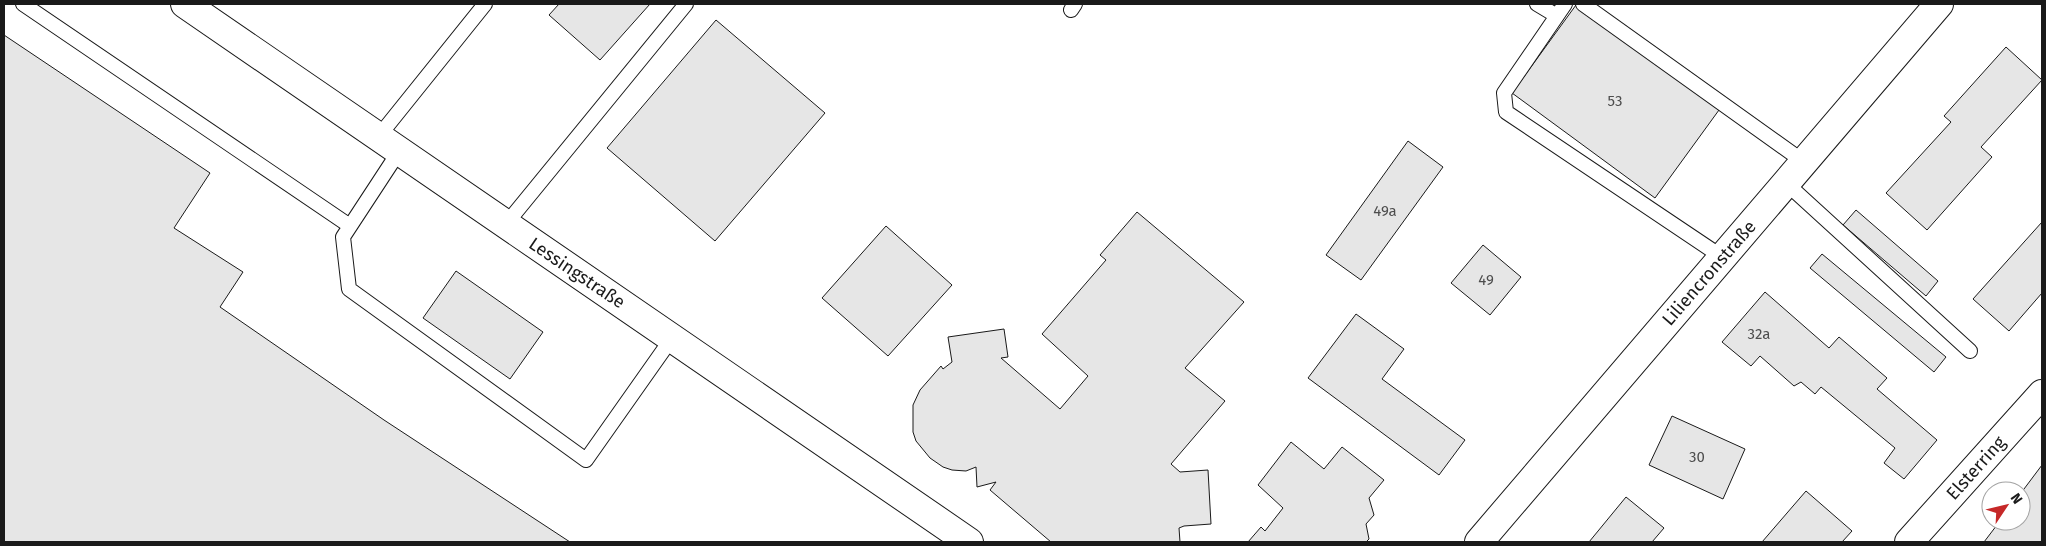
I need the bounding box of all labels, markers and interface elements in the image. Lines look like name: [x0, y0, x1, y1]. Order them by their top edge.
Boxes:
house number: 53: [1608, 92, 1622, 110]
house number: 49a: [1373, 202, 1397, 220]
street label: Liliencronstraße: [1657, 216, 1761, 330]
street label: Lessingstraße: [525, 233, 629, 313]
house number: 49: [1478, 271, 1494, 289]
house number: 32a: [1748, 325, 1770, 343]
street label: Elsterring: [1942, 431, 2011, 504]
house number: 30: [1689, 448, 1705, 466]
north arrow: [1981, 481, 2031, 531]
text: N: [2007, 490, 2026, 508]

